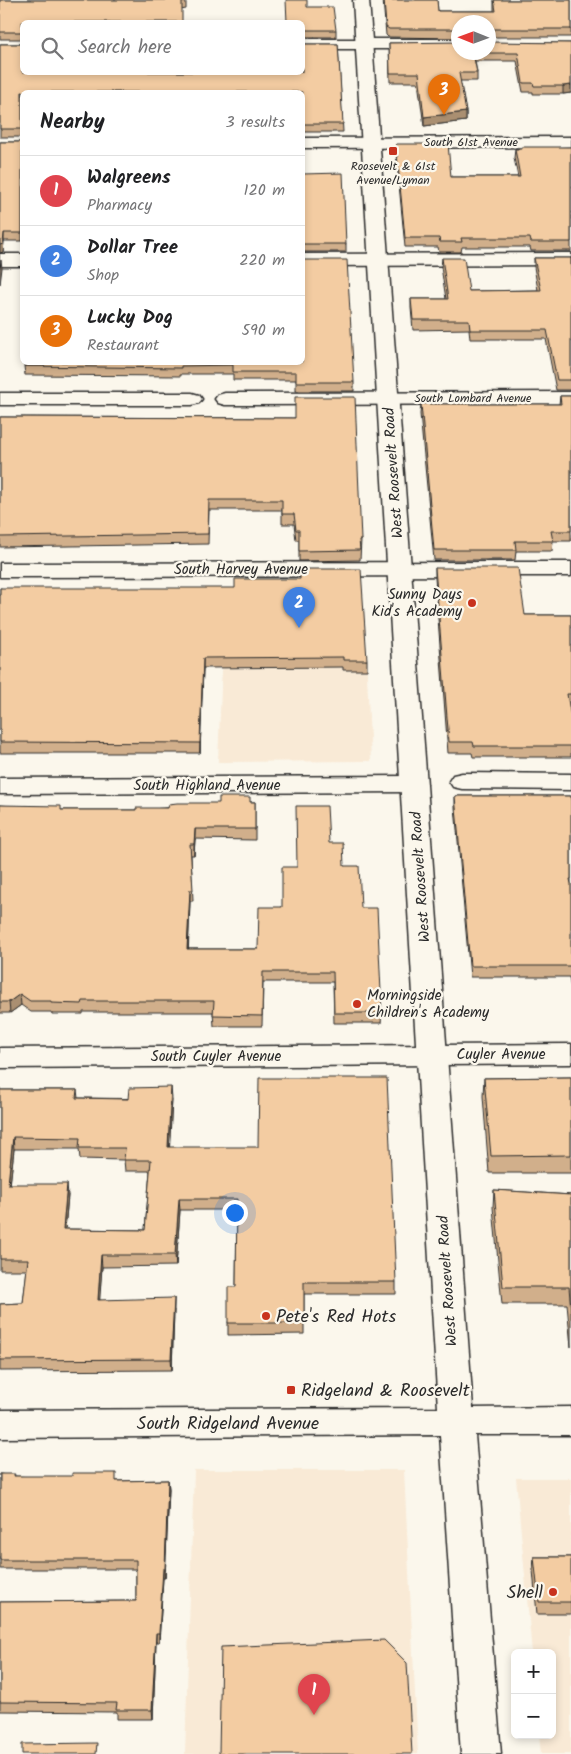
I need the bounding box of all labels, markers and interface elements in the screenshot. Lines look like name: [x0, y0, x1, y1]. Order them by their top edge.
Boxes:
north arrow: [451, 15, 496, 60]
search box: [20, 20, 305, 75]
text: Search here: [78, 33, 172, 63]
icon: search: [38, 34, 66, 62]
pin: 3: [428, 74, 460, 115]
text: Nearby: [40, 106, 105, 139]
text: 3 results: [226, 110, 285, 135]
street label: South 61st Avenue: [424, 133, 518, 152]
marker: Roosevelt & 61st Avenue/Lyman: [387, 145, 399, 157]
place label: Roosevelt & 61st Avenue/Lyman: [351, 157, 436, 190]
text: Walgreens: [87, 163, 171, 193]
text: 1: [54, 178, 58, 203]
text: 120 m: [244, 178, 285, 203]
text: Pharmacy: [87, 193, 152, 218]
text: Dollar Tree: [87, 233, 178, 263]
text: 2: [51, 248, 61, 273]
text: 220 m: [239, 248, 285, 273]
text: Shop: [87, 263, 119, 288]
text: Lucky Dog: [87, 303, 173, 333]
text: 3: [52, 318, 60, 343]
text: 590 m: [241, 318, 285, 343]
text: Restaurant: [87, 333, 159, 358]
street label: South Lombard Avenue: [414, 389, 532, 408]
street label: West Roosevelt Road: [377, 406, 411, 539]
street label: South Harvey Avenue: [174, 558, 308, 582]
place label: Sunny Days Kid's Academy: [371, 583, 463, 624]
pin: 2: [283, 587, 315, 628]
marker: Sunny Days Kid's Academy: [466, 597, 478, 609]
street label: South Highland Avenue: [134, 774, 281, 798]
street label: West Roosevelt Road: [404, 810, 438, 943]
place label: Morningside Children's Academy: [367, 984, 490, 1025]
marker: Morningside Children's Academy: [351, 998, 363, 1010]
street label: Cuyler Avenue: [457, 1043, 546, 1067]
street label: South Cuyler Avenue: [151, 1045, 282, 1069]
your location: [222, 1200, 248, 1226]
street label: West Roosevelt Road: [431, 1214, 465, 1347]
place label: Pete's Red Hots: [276, 1303, 396, 1332]
marker: Pete's Red Hots: [260, 1310, 272, 1322]
place label: Ridgeland & Roosevelt: [301, 1377, 471, 1406]
marker: Ridgeland & Roosevelt: [285, 1384, 297, 1396]
street label: South Ridgeland Avenue: [137, 1410, 319, 1439]
place label: Shell: [507, 1579, 544, 1608]
marker: Shell: [547, 1586, 559, 1598]
map controls: [511, 1649, 556, 1739]
button: +: [511, 1649, 556, 1694]
pin: 1: [298, 1674, 330, 1715]
button: −: [511, 1694, 556, 1739]

